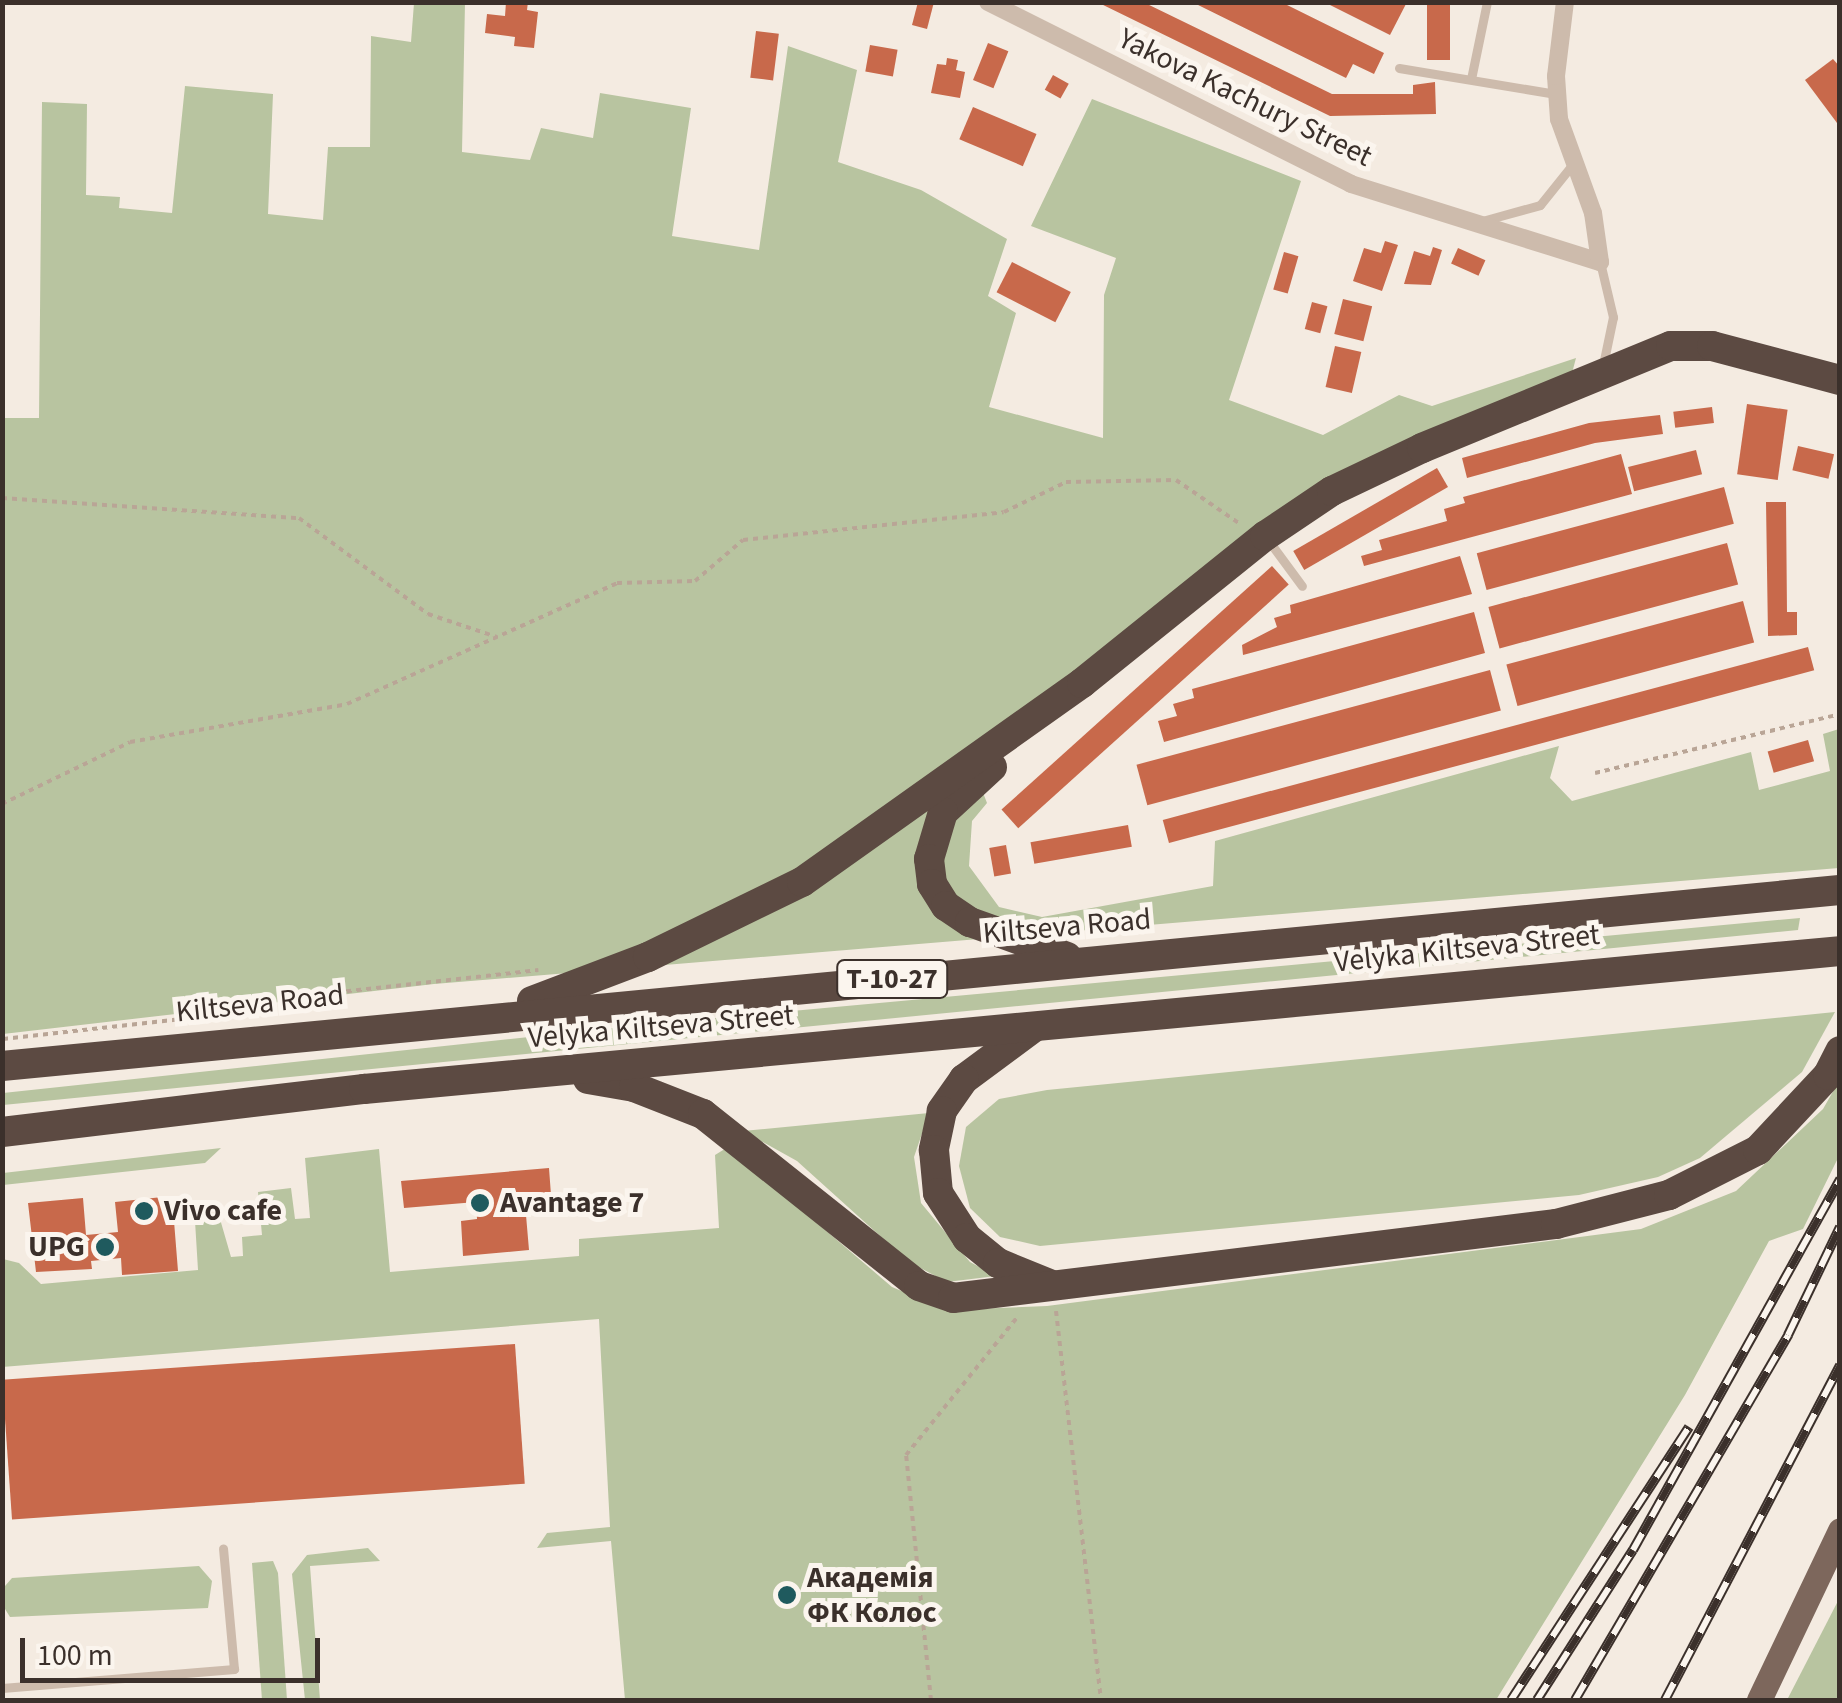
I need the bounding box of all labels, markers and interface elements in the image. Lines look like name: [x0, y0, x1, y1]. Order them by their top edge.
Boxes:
street label: Yakova Kachury Street: [1112, 21, 1378, 175]
street label: Kiltseva Road: [981, 902, 1153, 952]
street label: Velyka Kiltseva Street: [1332, 917, 1602, 981]
road number: Т-10-27: [834, 956, 950, 1002]
street label: Kiltseva Road: [174, 977, 346, 1031]
street label: Velyka Kiltseva Street: [527, 997, 795, 1057]
place label: Avantage 7: [500, 1185, 644, 1221]
marker: Avantage 7: [469, 1192, 491, 1214]
place label: Vivo cafe: [164, 1193, 282, 1229]
marker: Vivo cafe: [133, 1200, 155, 1222]
place label: UPG: [28, 1229, 85, 1265]
marker: UPG: [94, 1236, 116, 1258]
place label: Академія ФК Колос: [807, 1560, 937, 1630]
marker: Академія ФК Колос: [776, 1584, 798, 1606]
scale bar: [25, 1618, 325, 1680]
text: 100 m: [37, 1634, 113, 1677]

